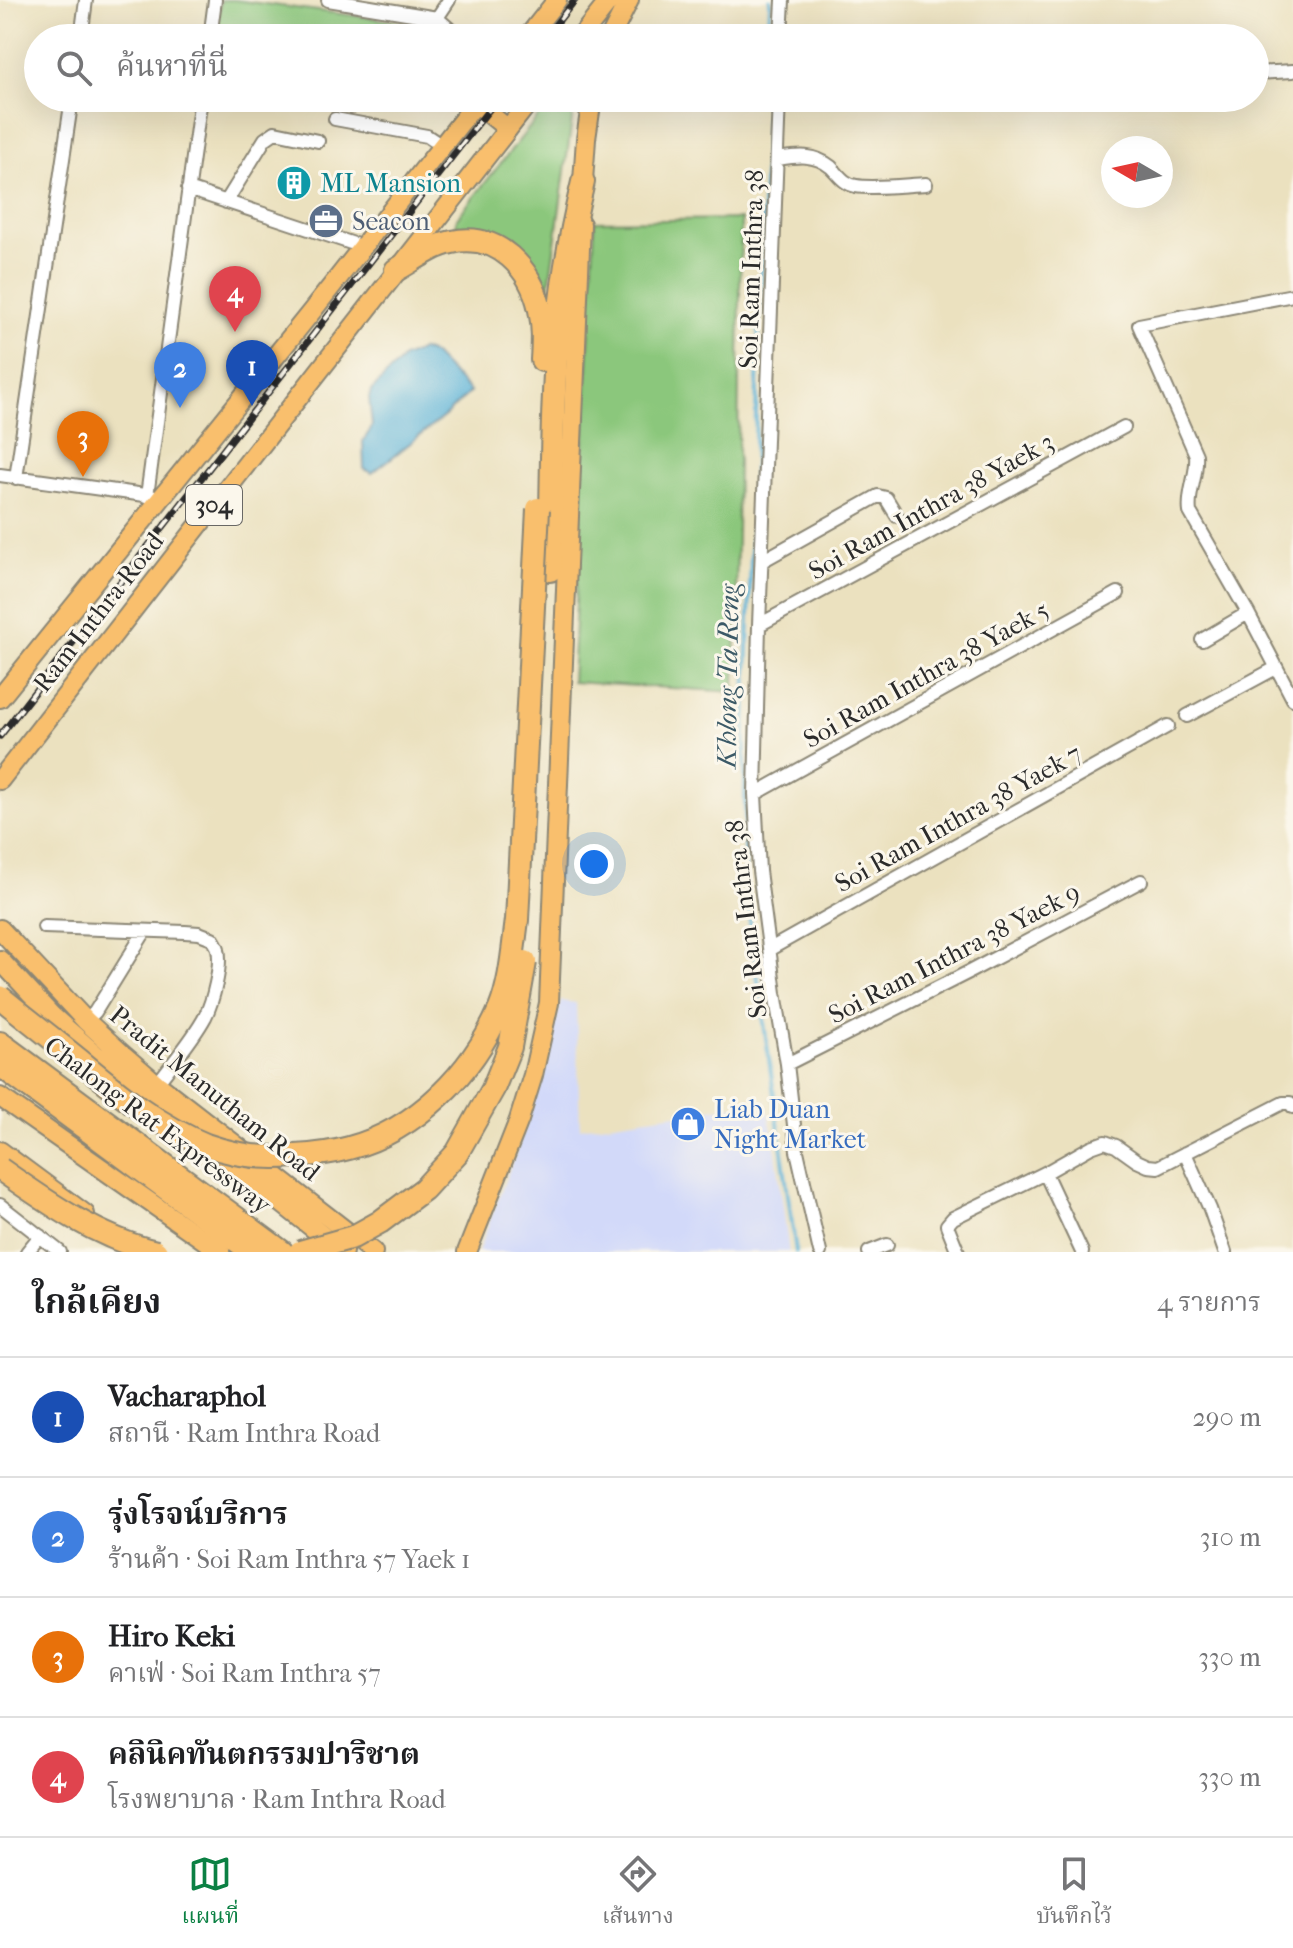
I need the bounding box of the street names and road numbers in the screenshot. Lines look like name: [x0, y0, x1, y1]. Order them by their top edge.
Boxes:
street label: Soi Ram Inthra 38: [733, 169, 770, 369]
street label: Soi Ram Inthra 38 Yaek 3: [803, 426, 1059, 587]
road number: 304: [186, 485, 242, 525]
street label: Ram Inthra Road: [26, 526, 171, 698]
street label: Soi Ram Inthra 38 Yaek 5: [798, 594, 1054, 755]
street label: Soi Ram Inthra 38 Yaek 7: [830, 738, 1087, 899]
street label: Soi Ram Inthra 38: [719, 818, 774, 1020]
street label: Soi Ram Inthra 38 Yaek 9: [823, 877, 1085, 1030]
street label: Pradit Manutham Road: [103, 999, 327, 1188]
street label: Chalong Rat Expressway: [38, 1030, 278, 1221]

